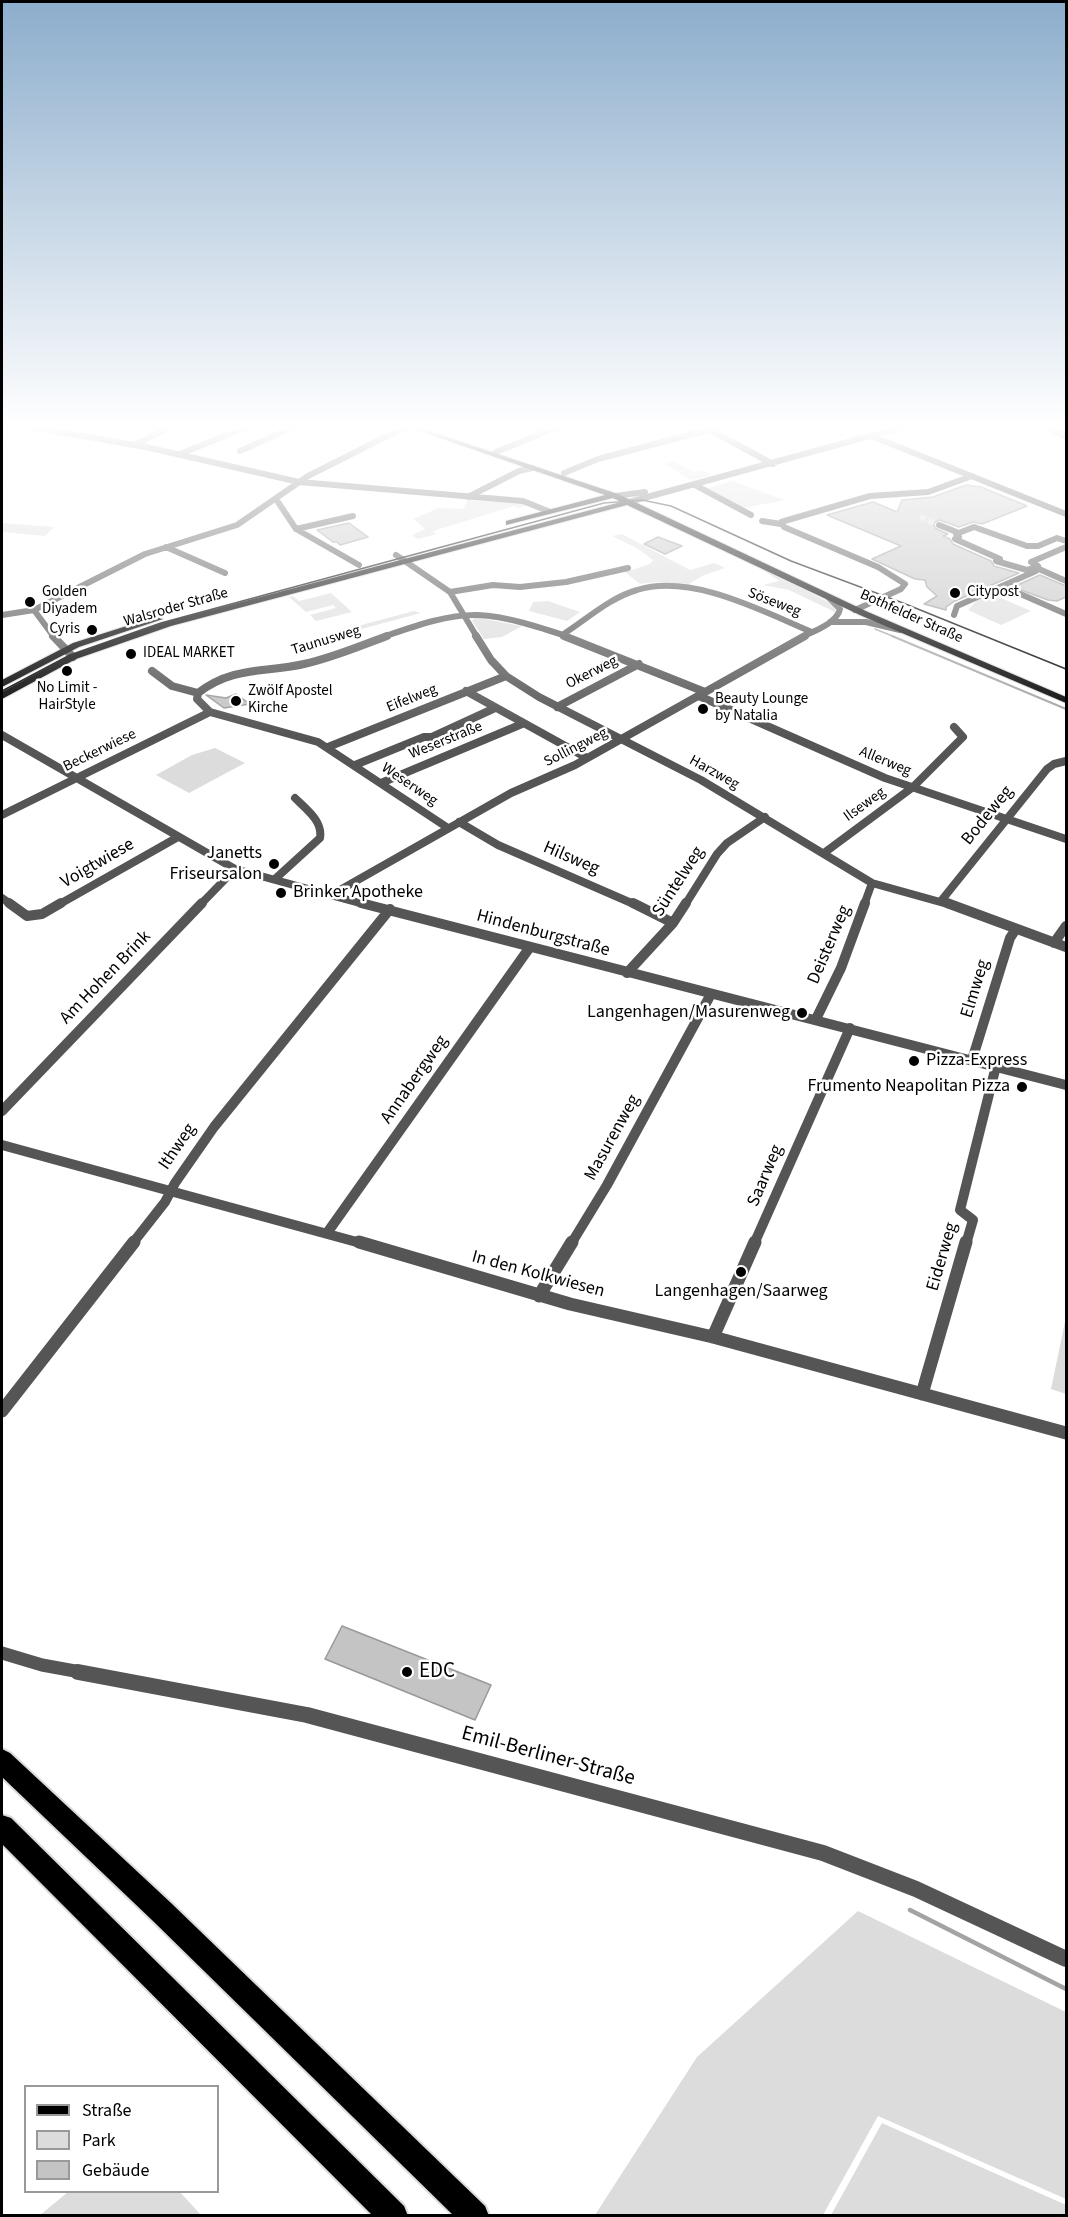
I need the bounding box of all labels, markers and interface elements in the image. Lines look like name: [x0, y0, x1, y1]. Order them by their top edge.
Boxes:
place label: Golden Diyadem: [42, 584, 97, 619]
place label: Citypost: [967, 584, 1019, 602]
street label: Walsroder Straße: [122, 585, 230, 631]
street label: Söseweg: [745, 585, 803, 621]
street label: Bothfelder Straße: [857, 586, 965, 648]
marker: Citypost: [948, 586, 962, 600]
marker: Golden Diyadem: [23, 595, 37, 609]
place label: Cyris: [49, 621, 80, 639]
street label: Taunusweg: [289, 622, 363, 660]
marker: Cyris: [85, 623, 99, 637]
place label: IDEAL MARKET: [143, 645, 235, 663]
marker: IDEAL MARKET: [124, 647, 138, 661]
street label: Okerweg: [563, 652, 621, 694]
marker: No Limit - HairStyle: [60, 664, 74, 678]
place label: No Limit - HairStyle: [37, 680, 97, 715]
street label: Eifelweg: [384, 681, 440, 717]
place label: Zwölf Apostel Kirche: [248, 683, 333, 718]
place label: Beauty Lounge by Natalia: [715, 691, 808, 726]
marker: Zwölf Apostel Kirche: [229, 694, 243, 708]
marker: Beauty Lounge by Natalia: [696, 702, 710, 716]
street label: Weserstraße: [407, 718, 485, 764]
street label: Sollingweg: [541, 724, 611, 772]
street label: Beckerwiese: [61, 726, 139, 776]
street label: Allerweg: [856, 743, 914, 781]
street label: Harzweg: [686, 752, 742, 794]
street label: Weserweg: [377, 760, 441, 810]
street label: Bodeweg: [958, 782, 1018, 850]
street label: Ilseweg: [841, 784, 889, 826]
street label: Voigtwiese: [57, 834, 139, 894]
street label: Hilsweg: [540, 838, 602, 880]
place label: Janetts Friseursalon: [170, 843, 262, 886]
street label: Süntelweg: [648, 843, 710, 921]
marker: Janetts Friseursalon: [267, 857, 281, 871]
place label: Brinker Apotheke: [293, 882, 423, 904]
marker: Brinker Apotheke: [274, 886, 288, 900]
street label: Deisterweg: [804, 902, 856, 988]
street label: Hindenburgstraße: [474, 906, 612, 962]
street label: Am Hohen Brink: [56, 927, 156, 1029]
street label: Elmweg: [957, 957, 995, 1021]
place label: Langenhagen/Masurenweg: [587, 1002, 790, 1024]
marker: Langenhagen/Masurenweg: [795, 1006, 809, 1020]
street label: Annabergweg: [377, 1032, 453, 1128]
place label: Pizza-Express: [926, 1050, 1027, 1072]
marker: Pizza-Express: [907, 1054, 921, 1068]
place label: Frumento Neapolitan Pizza: [808, 1076, 1010, 1098]
marker: Frumento Neapolitan Pizza: [1015, 1080, 1029, 1094]
street label: Masurenweg: [581, 1091, 645, 1185]
street label: Ithweg: [155, 1120, 201, 1174]
street label: Saarweg: [743, 1142, 789, 1210]
street label: Eiderweg: [923, 1220, 963, 1294]
street label: In den Kolkwiesen: [469, 1247, 607, 1303]
marker: Langenhagen/Saarweg: [734, 1265, 748, 1279]
place label: Langenhagen/Saarweg: [654, 1281, 828, 1303]
place label: EDC: [419, 1659, 455, 1685]
marker: EDC: [400, 1665, 414, 1679]
street label: Emil-Berliner-Straße: [458, 1722, 638, 1792]
legend: [24, 2085, 219, 2193]
text: Straße: [82, 2098, 131, 2123]
text: Park: [82, 2128, 116, 2153]
text: Gebäude: [82, 2158, 150, 2183]

